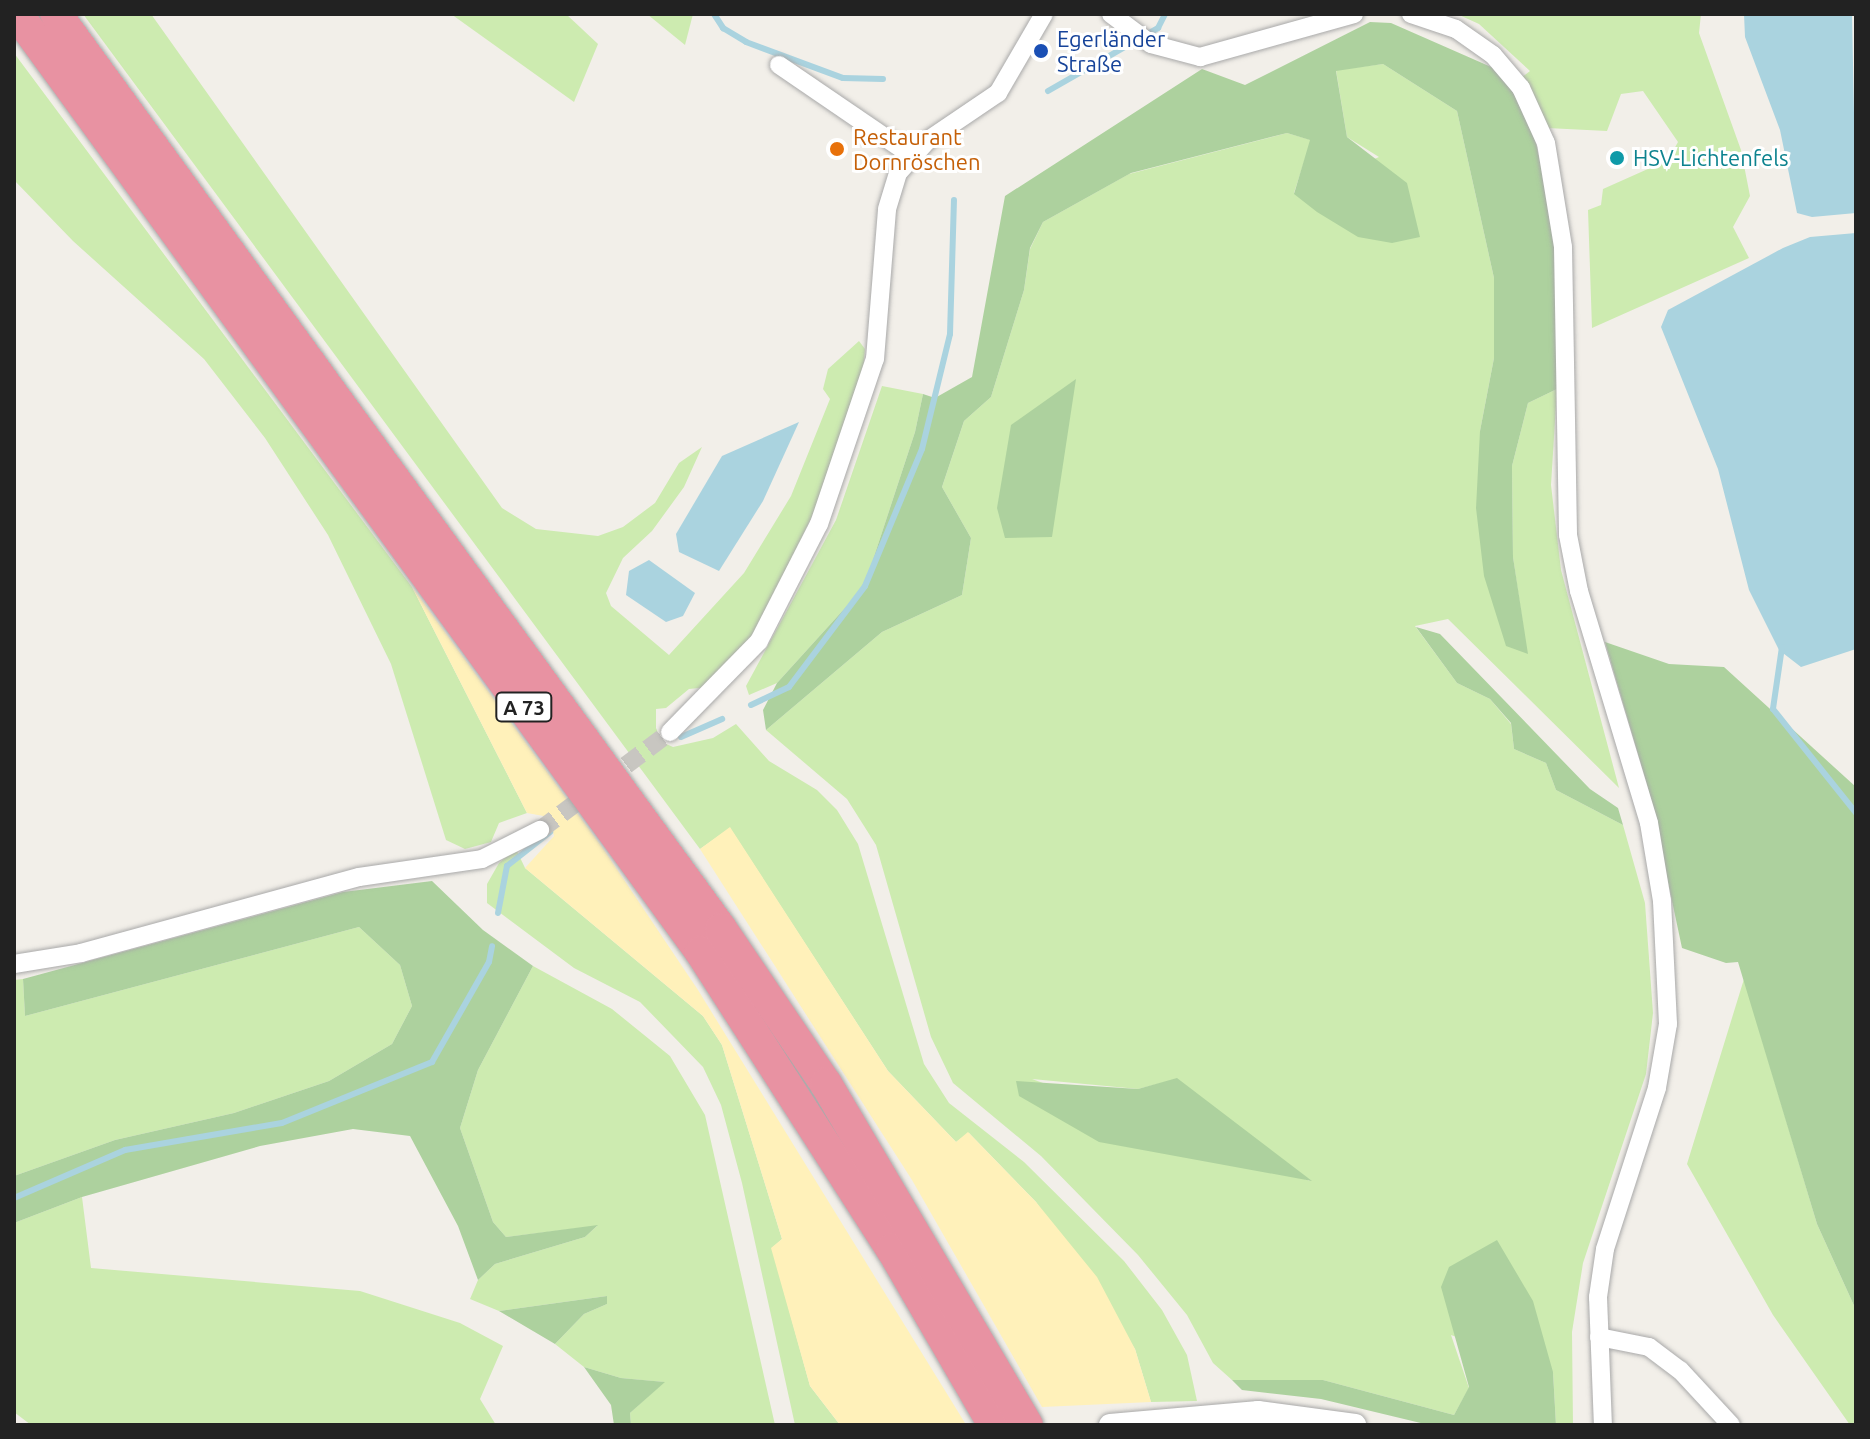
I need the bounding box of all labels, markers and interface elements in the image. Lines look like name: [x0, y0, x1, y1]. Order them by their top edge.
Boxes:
place label: Egerländer Straße: [1057, 25, 1165, 76]
marker: Egerländer Straße: [1032, 42, 1050, 60]
place label: Restaurant Dornröschen: [853, 123, 981, 174]
marker: Restaurant Dornröschen: [828, 140, 846, 158]
place label: HSV-Lichtenfels: [1633, 145, 1789, 171]
marker: HSV-Lichtenfels: [1608, 149, 1626, 167]
road number: A 73: [494, 691, 554, 723]

